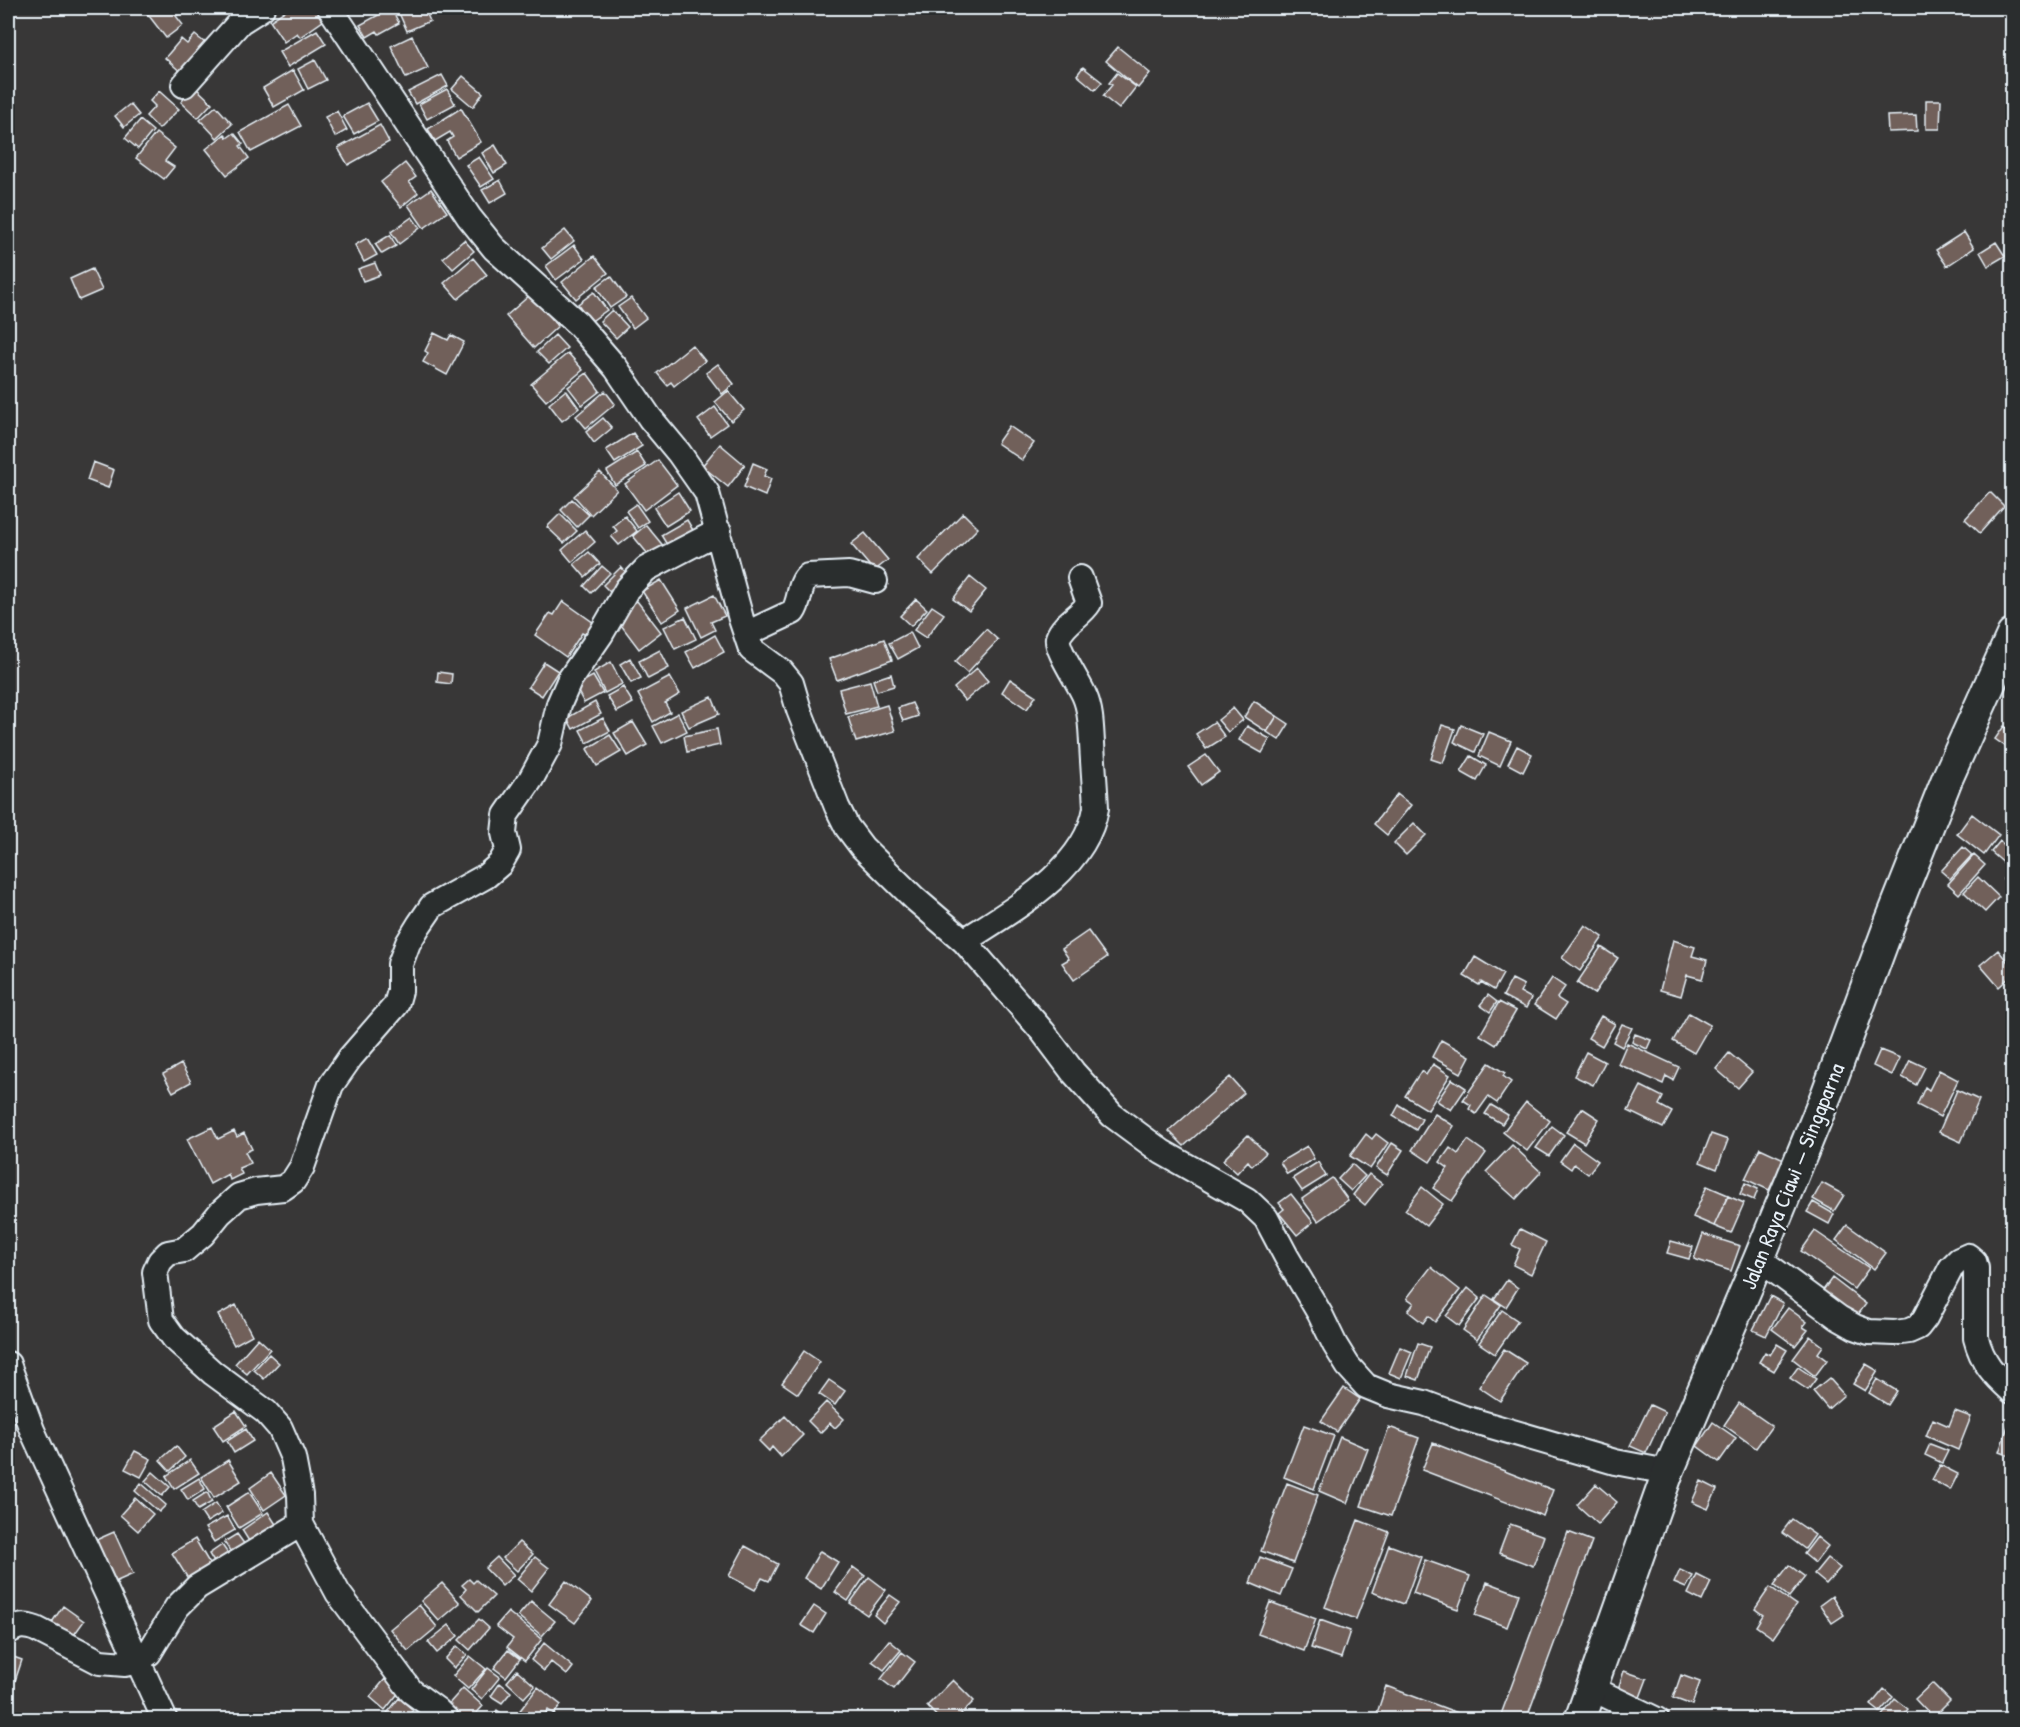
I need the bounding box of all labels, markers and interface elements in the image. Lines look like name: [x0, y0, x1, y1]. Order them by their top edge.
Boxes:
street label: Jalan Raya Ciawi — Singaparna: [1733, 1058, 1851, 1294]

